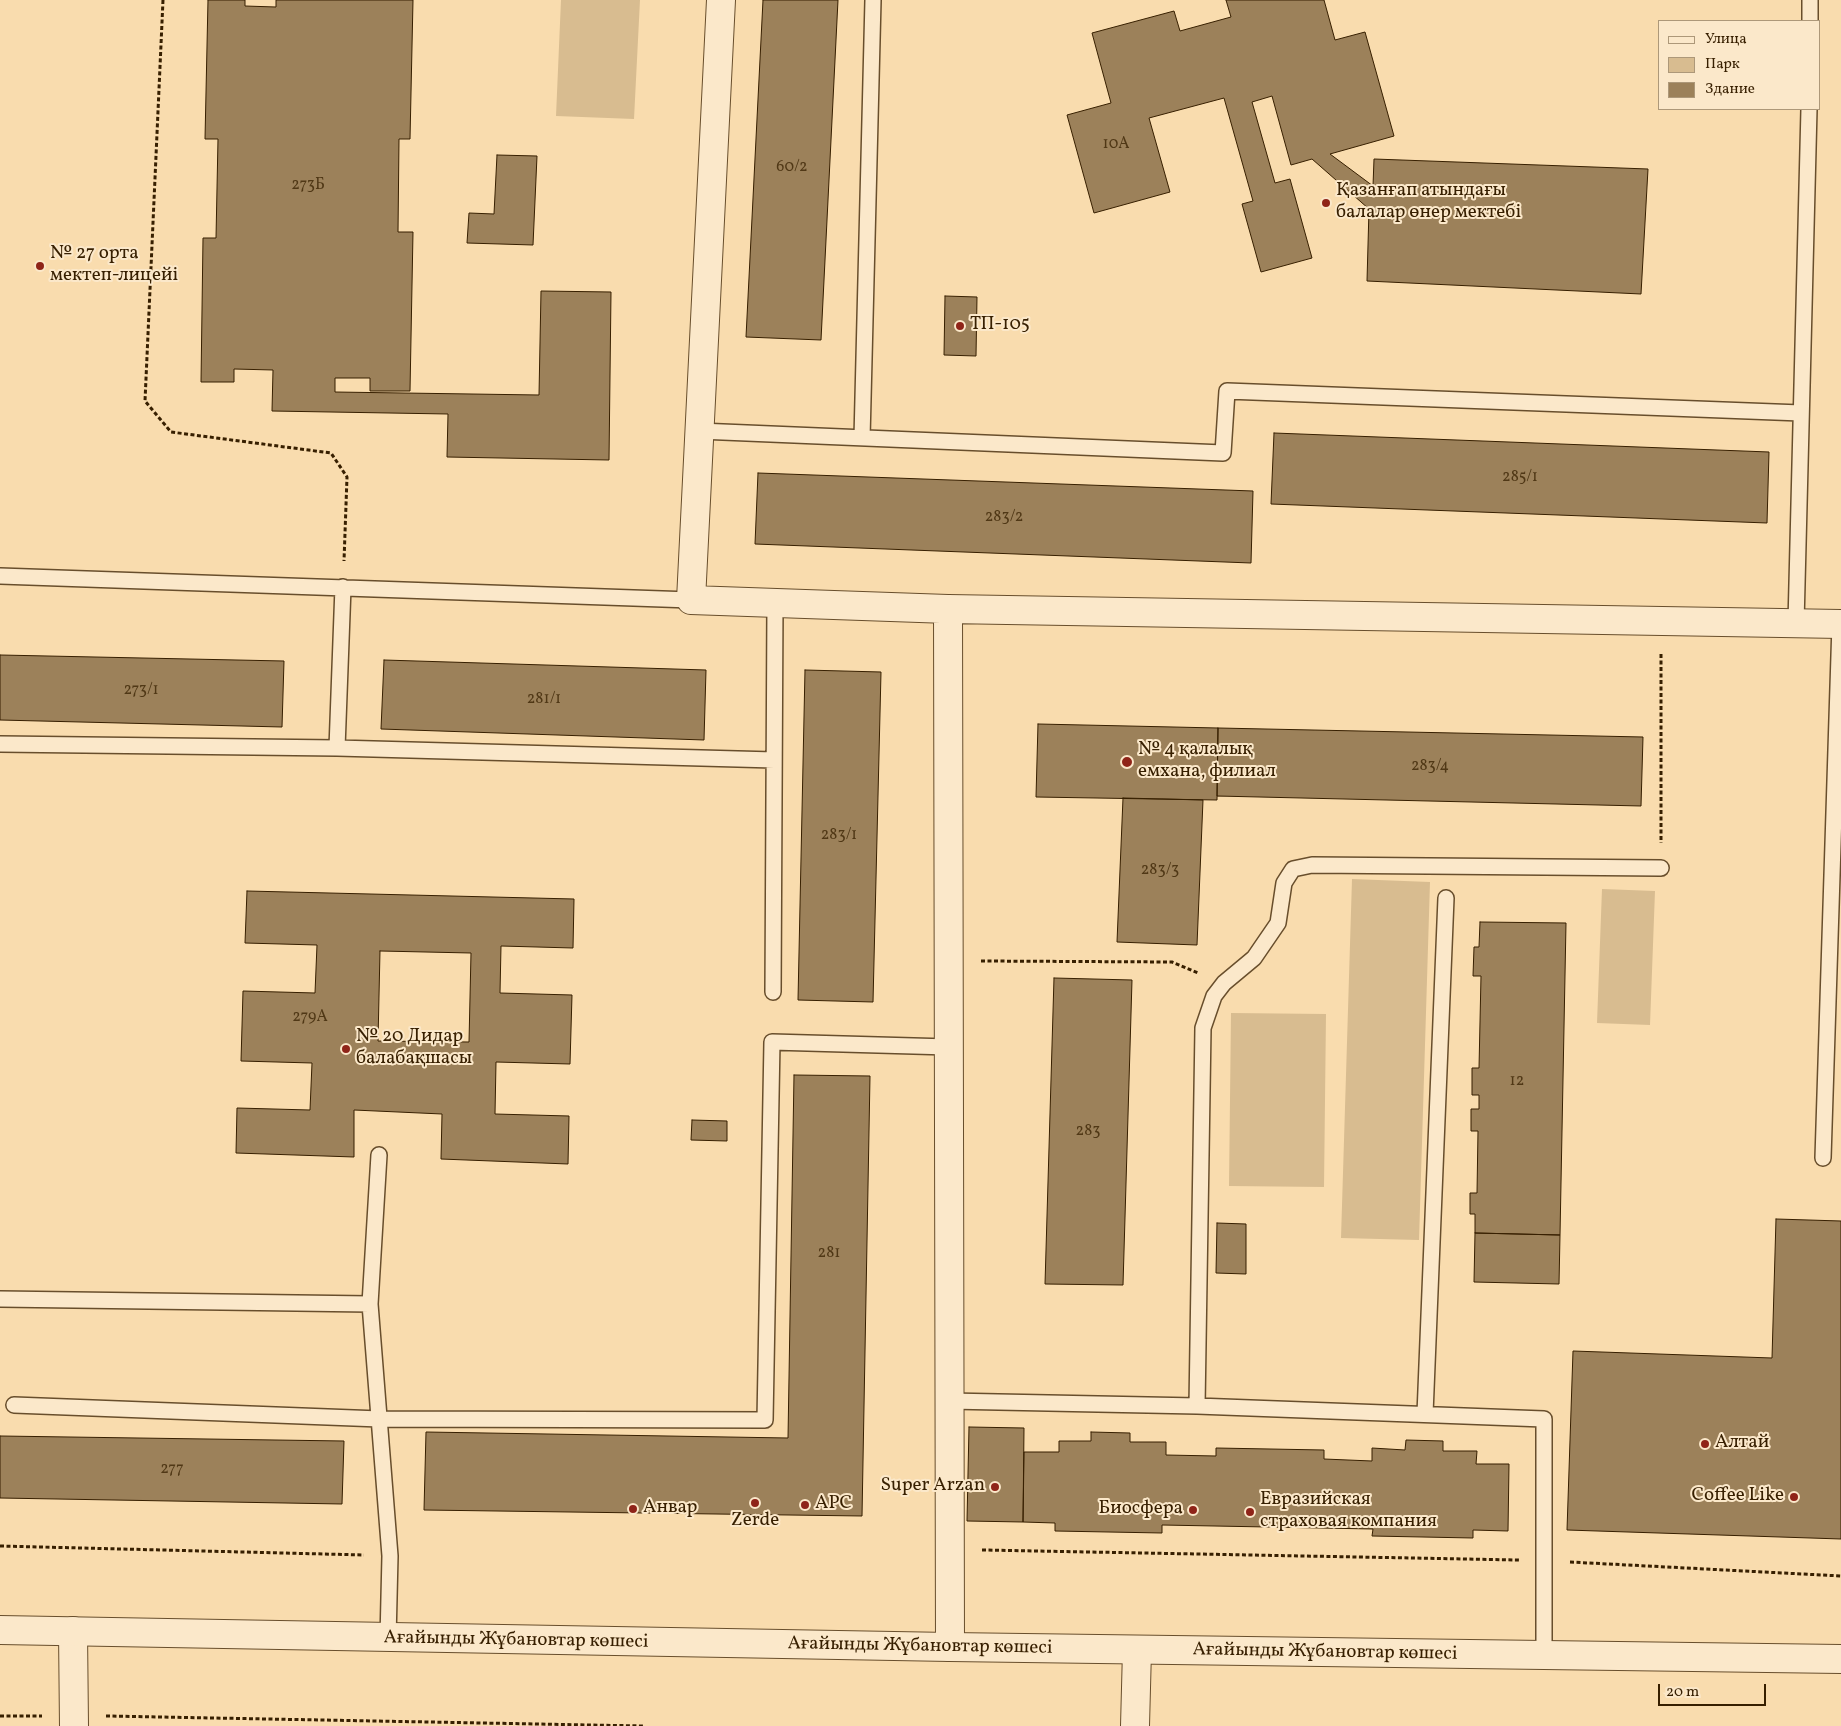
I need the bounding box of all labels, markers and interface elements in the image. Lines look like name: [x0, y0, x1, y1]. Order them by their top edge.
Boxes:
legend: [1658, 20, 1821, 110]
text: Улица: [1705, 29, 1747, 50]
text: Парк: [1705, 54, 1740, 75]
text: Здание: [1705, 79, 1755, 100]
house number: 10А: [1102, 135, 1130, 155]
house number: 60/2: [776, 158, 808, 178]
house number: 273Б: [291, 176, 325, 196]
place label: Қазанғап атындағы балалар өнер мектебі: [1336, 181, 1521, 225]
marker: Қазанғап атындағы балалар өнер мектебі: [1320, 197, 1332, 209]
place label: № 27 орта мектеп-лицейі: [50, 244, 178, 288]
marker: № 27 орта мектеп-лицейі: [34, 260, 46, 272]
place label: ТП-105: [970, 315, 1030, 337]
marker: ТП-105: [954, 320, 966, 332]
house number: 285/1: [1502, 468, 1538, 488]
house number: 283/2: [985, 508, 1023, 528]
house number: 273/1: [123, 681, 159, 701]
house number: 281/1: [527, 690, 561, 710]
place label: № 4 қалалық емхана, филиал: [1138, 740, 1276, 784]
marker: № 4 қалалық емхана, филиал: [1120, 755, 1134, 769]
house number: 283/4: [1411, 757, 1449, 777]
house number: 283/1: [821, 826, 857, 846]
house number: 283/3: [1141, 861, 1179, 881]
house number: 279А: [292, 1008, 328, 1028]
place label: № 20 Дидар балабақшасы: [356, 1027, 472, 1071]
marker: № 20 Дидар балабақшасы: [340, 1043, 352, 1055]
house number: 12: [1510, 1072, 1524, 1092]
house number: 283: [1076, 1122, 1100, 1142]
house number: 281: [818, 1244, 840, 1264]
place label: Алтай: [1715, 1433, 1769, 1455]
marker: Алтай: [1699, 1438, 1711, 1450]
house number: 277: [160, 1460, 184, 1480]
place label: Super Arzan: [880, 1476, 985, 1498]
marker: Super Arzan: [989, 1481, 1001, 1493]
place label: Coffee Like: [1692, 1486, 1784, 1508]
place label: Евразийская страховая компания: [1260, 1490, 1437, 1534]
marker: Coffee Like: [1788, 1491, 1800, 1503]
place label: АРС: [815, 1494, 852, 1516]
marker: Zerde: [749, 1497, 761, 1509]
place label: Анвар: [643, 1498, 697, 1520]
marker: АРС: [799, 1499, 811, 1511]
place label: Биосфера: [1098, 1499, 1183, 1521]
marker: Анвар: [627, 1503, 639, 1515]
marker: Биосфера: [1187, 1504, 1199, 1516]
marker: Евразийская страховая компания: [1244, 1506, 1256, 1518]
place label: Zerde: [731, 1511, 779, 1533]
street label: Ағайынды Жұбановтар көшесі: [383, 1627, 649, 1655]
street label: Ағайынды Жұбановтар көшесі: [787, 1633, 1053, 1661]
street label: Ағайынды Жұбановтар көшесі: [1192, 1639, 1458, 1667]
scale bar: [1661, 1674, 1768, 1706]
text: 20 m: [1666, 1682, 1699, 1703]

